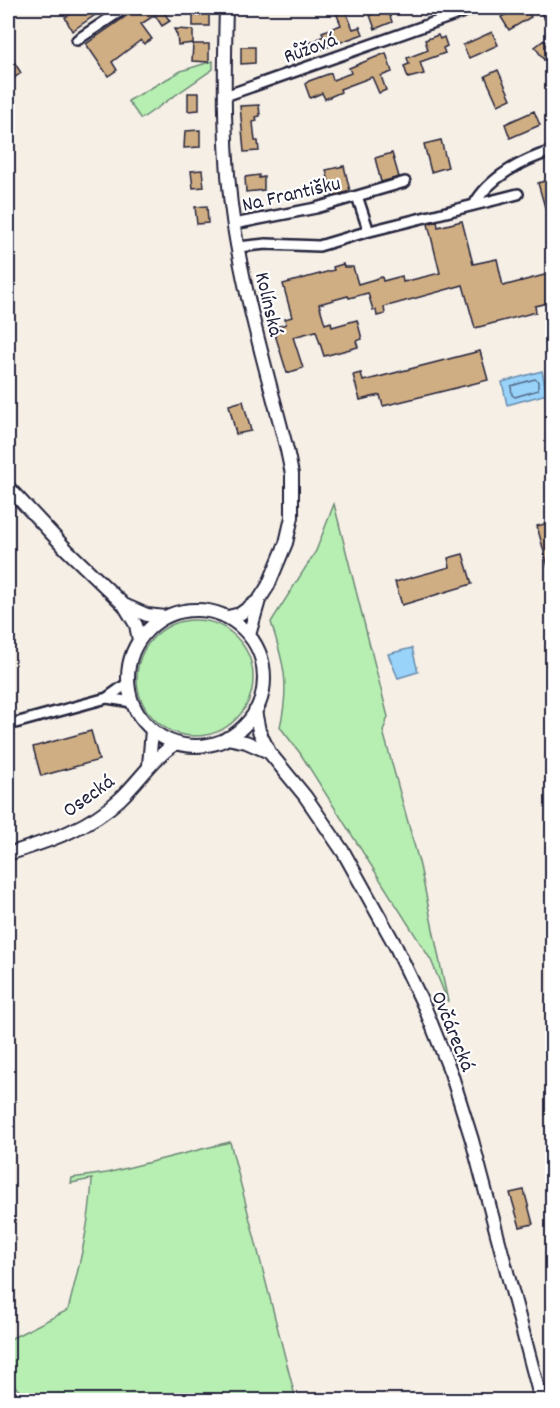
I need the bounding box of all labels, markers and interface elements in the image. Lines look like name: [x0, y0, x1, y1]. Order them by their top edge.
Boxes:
street label: Růžová: [280, 26, 343, 73]
street label: Na Františku: [240, 170, 344, 222]
street label: Kolínská: [245, 269, 289, 340]
street label: Osecká: [58, 768, 122, 827]
street label: Ovčárecká: [422, 987, 481, 1077]

